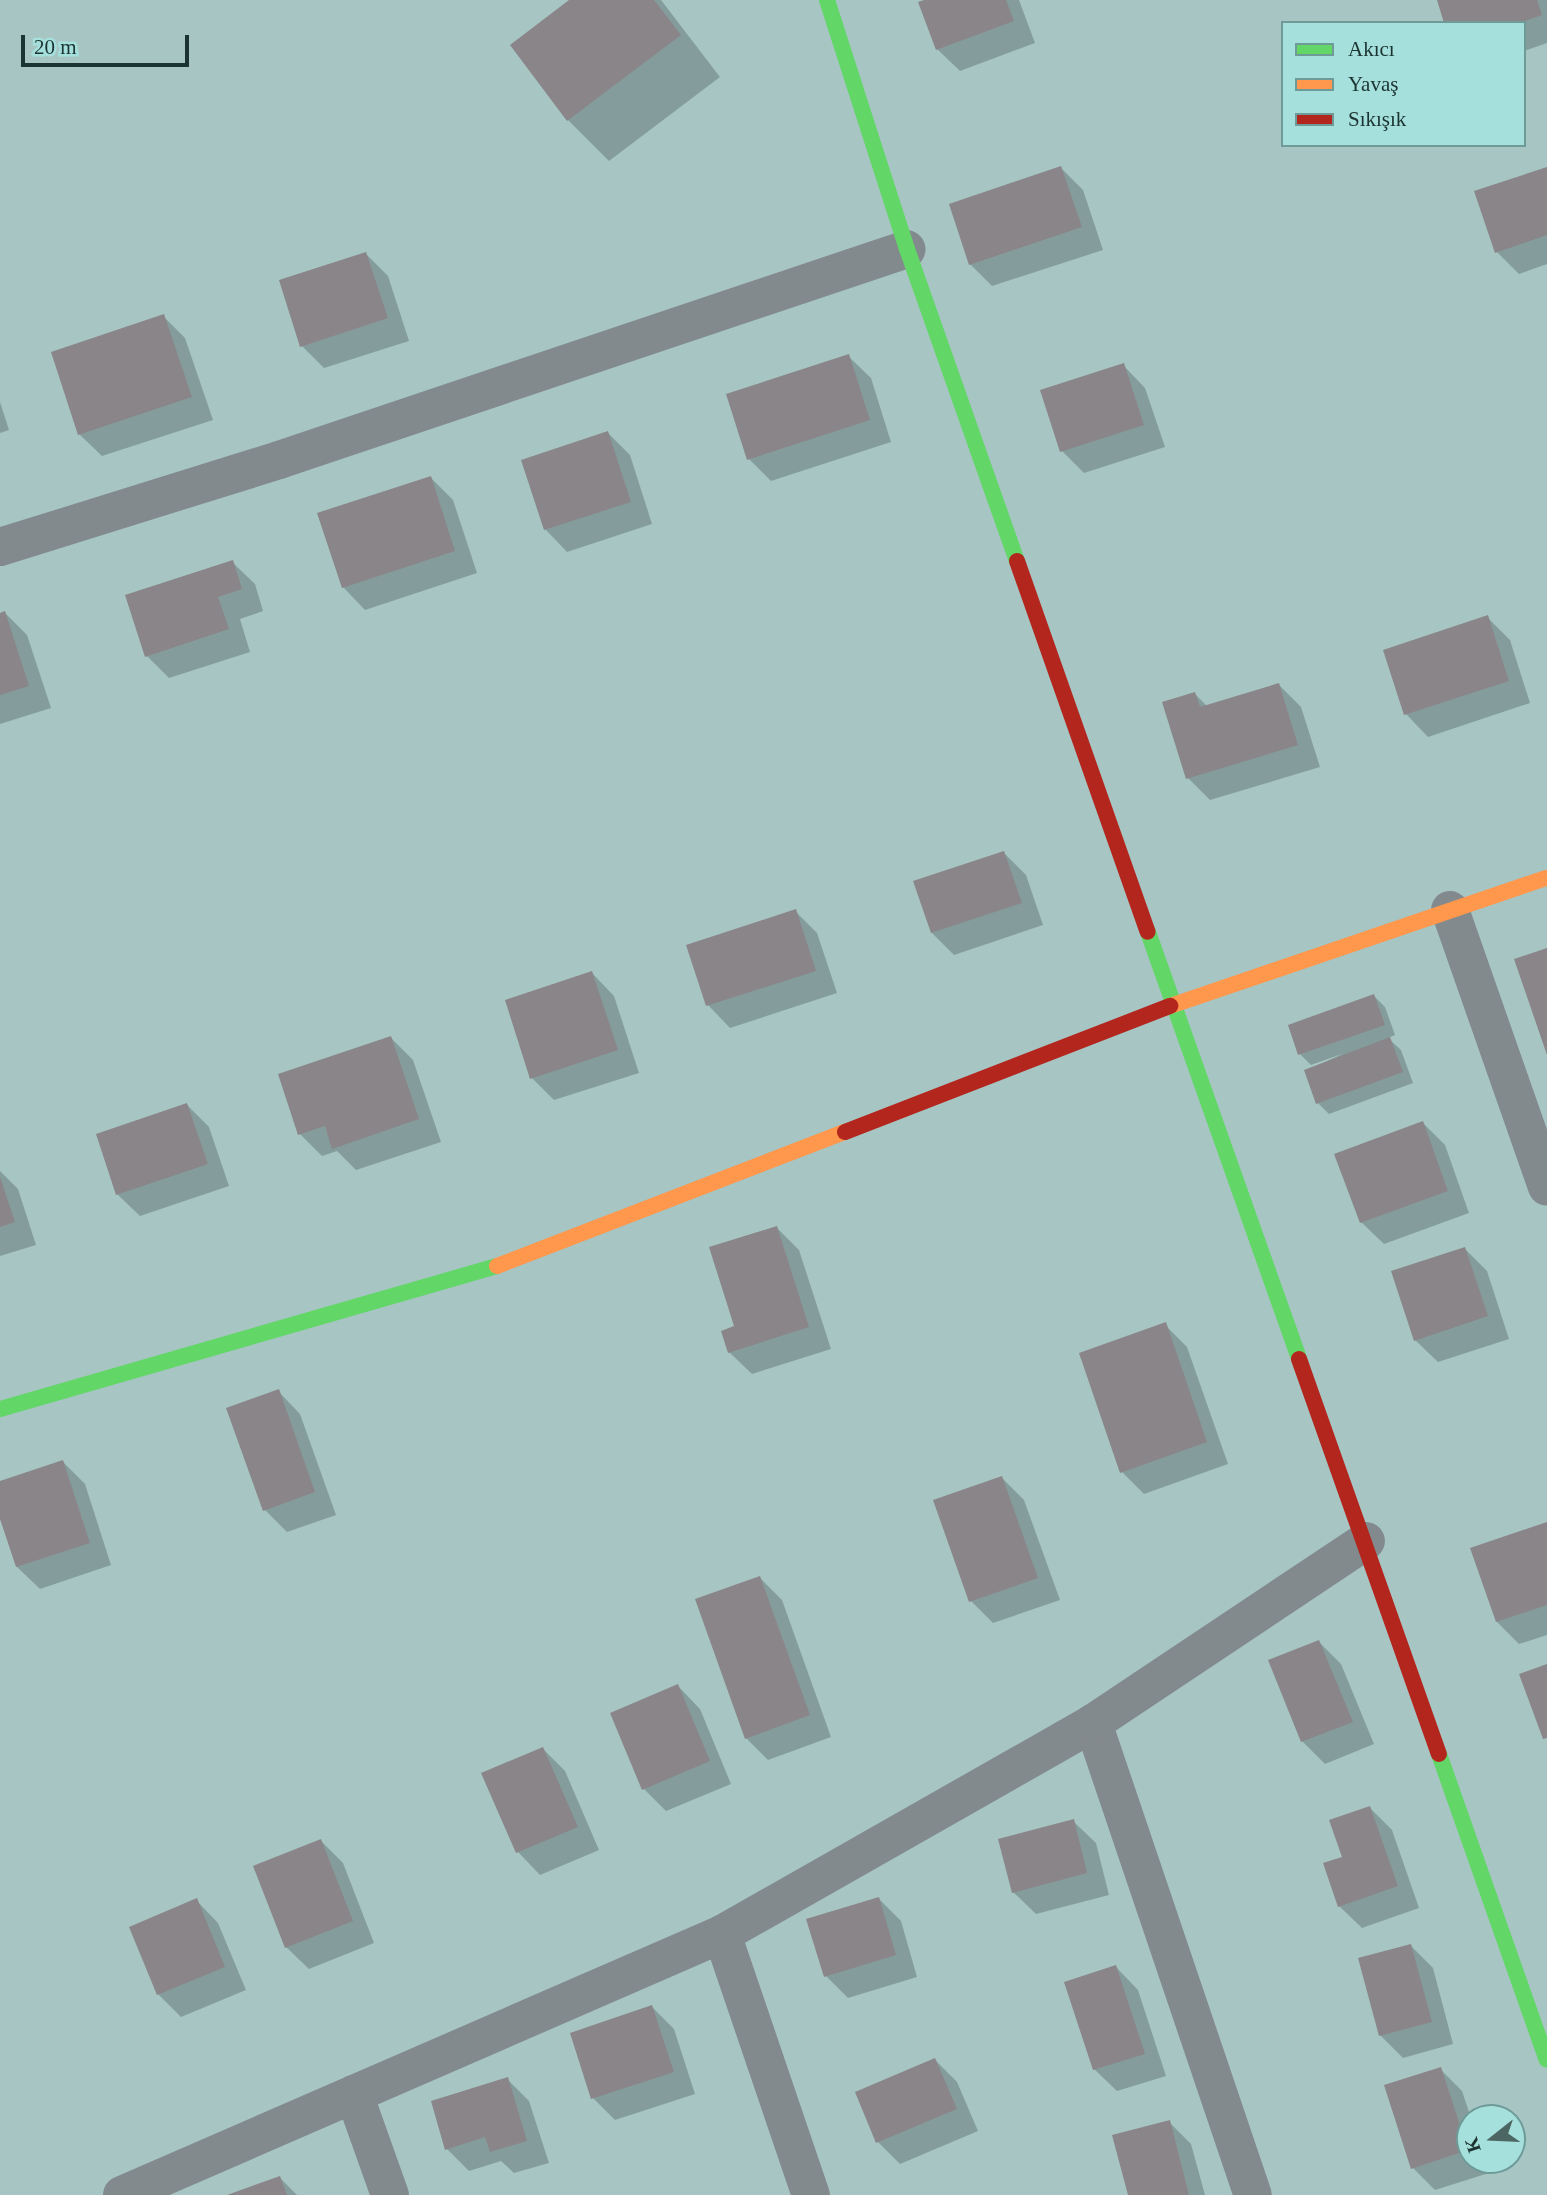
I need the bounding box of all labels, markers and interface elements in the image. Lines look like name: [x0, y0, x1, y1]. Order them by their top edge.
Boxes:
scale bar: [24, 21, 192, 65]
legend: [1281, 21, 1526, 147]
text: 20 m: [34, 35, 77, 59]
text: Akıcı: [1348, 37, 1395, 61]
text: Yavaş: [1348, 72, 1398, 96]
text: Sıkışık: [1348, 107, 1406, 131]
north arrow: [1456, 2104, 1526, 2174]
text: K: [1460, 2135, 1485, 2155]

